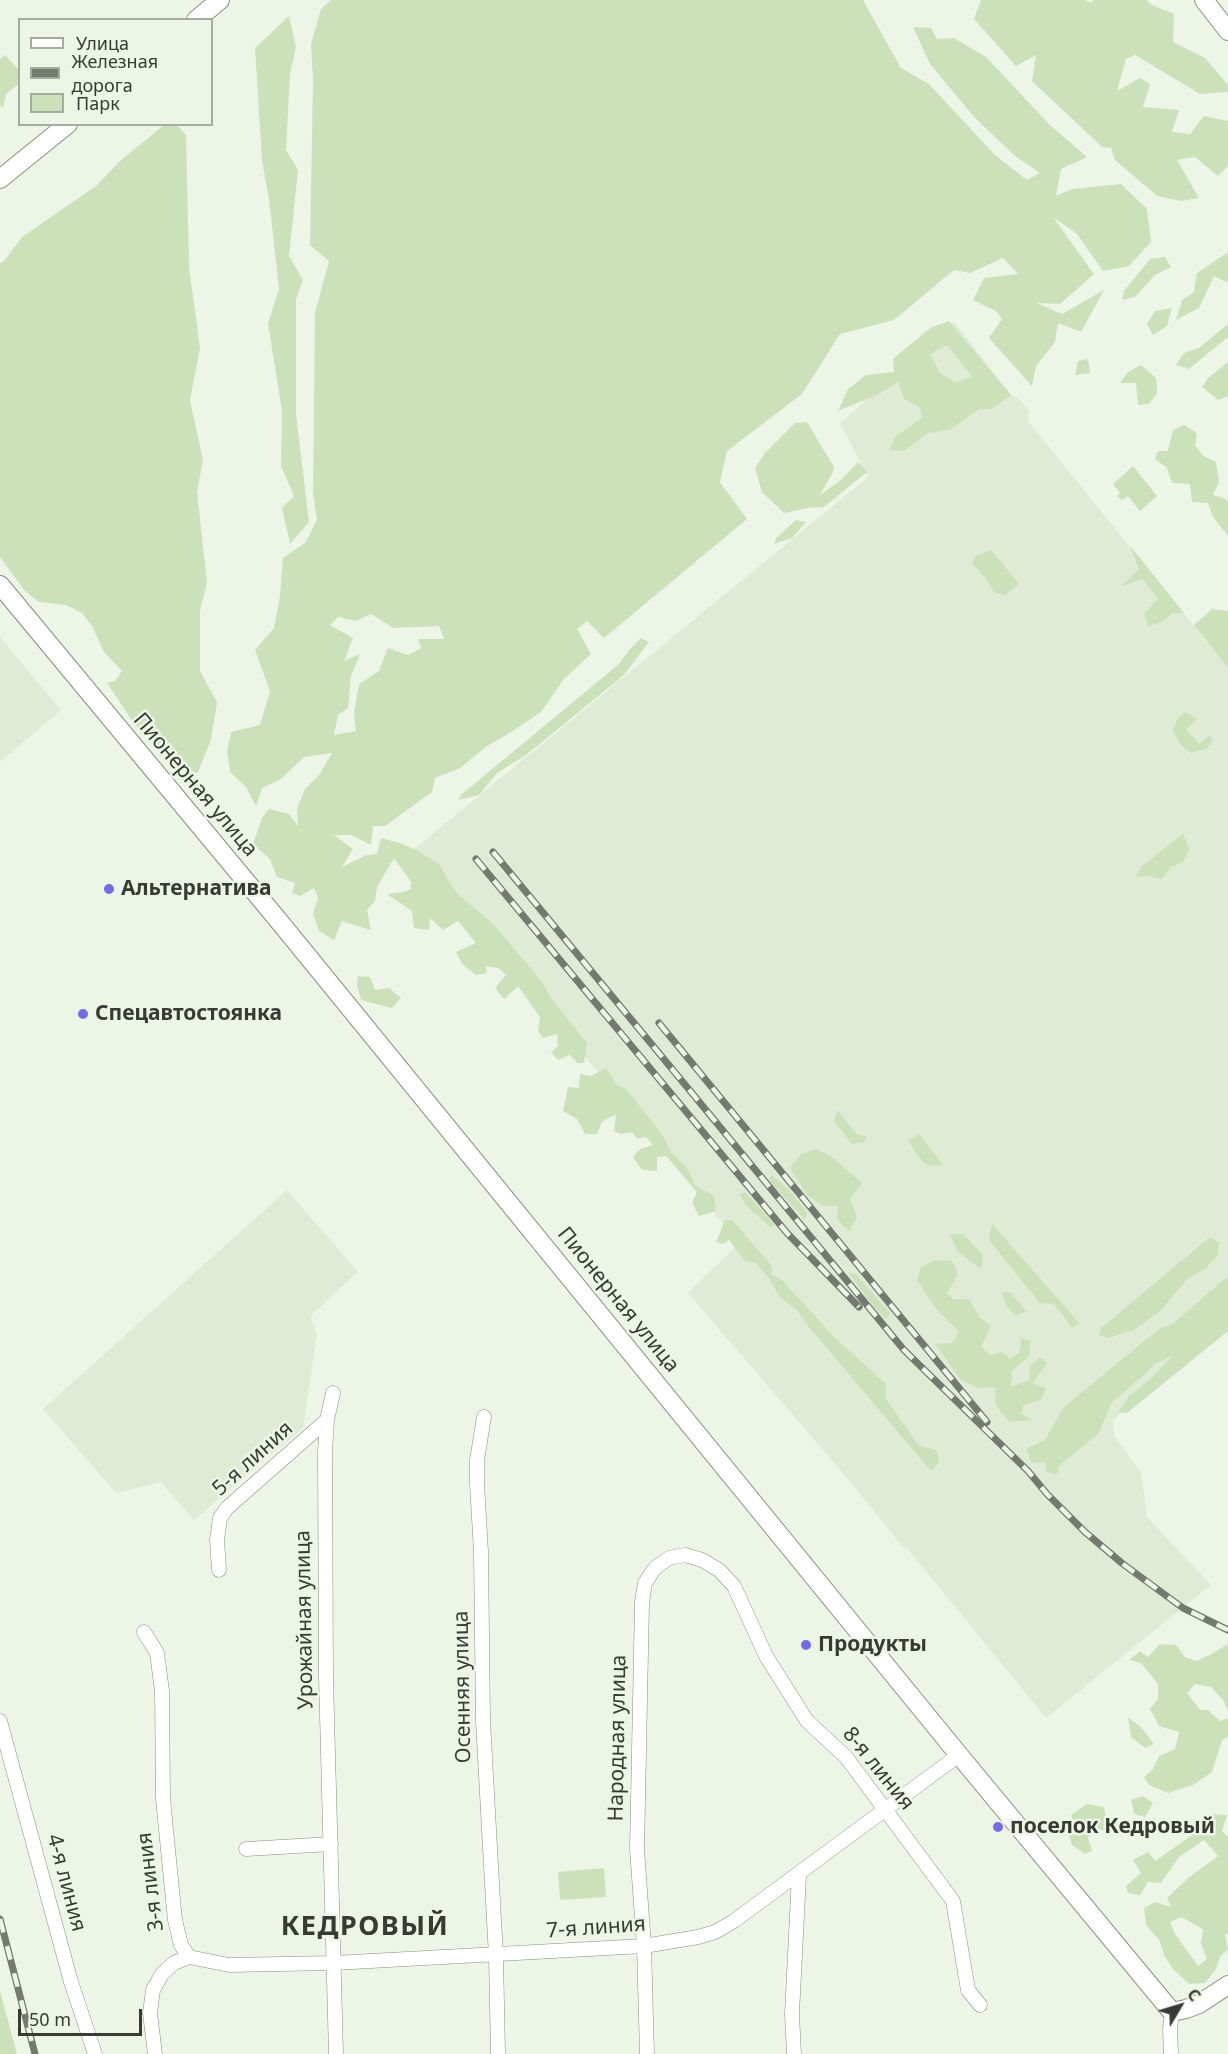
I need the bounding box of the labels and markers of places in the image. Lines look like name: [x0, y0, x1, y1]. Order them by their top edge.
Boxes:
place label: Альтернатива: [121, 876, 272, 902]
marker: Альтернатива: [102, 882, 116, 896]
place label: Спецавтостоянка: [95, 1001, 282, 1027]
marker: Спецавтостоянка: [76, 1007, 90, 1021]
place label: Продукты: [818, 1632, 927, 1658]
marker: Продукты: [799, 1638, 813, 1652]
place label: поселок Кедровый: [1010, 1814, 1215, 1840]
marker: поселок Кедровый: [991, 1820, 1005, 1834]

